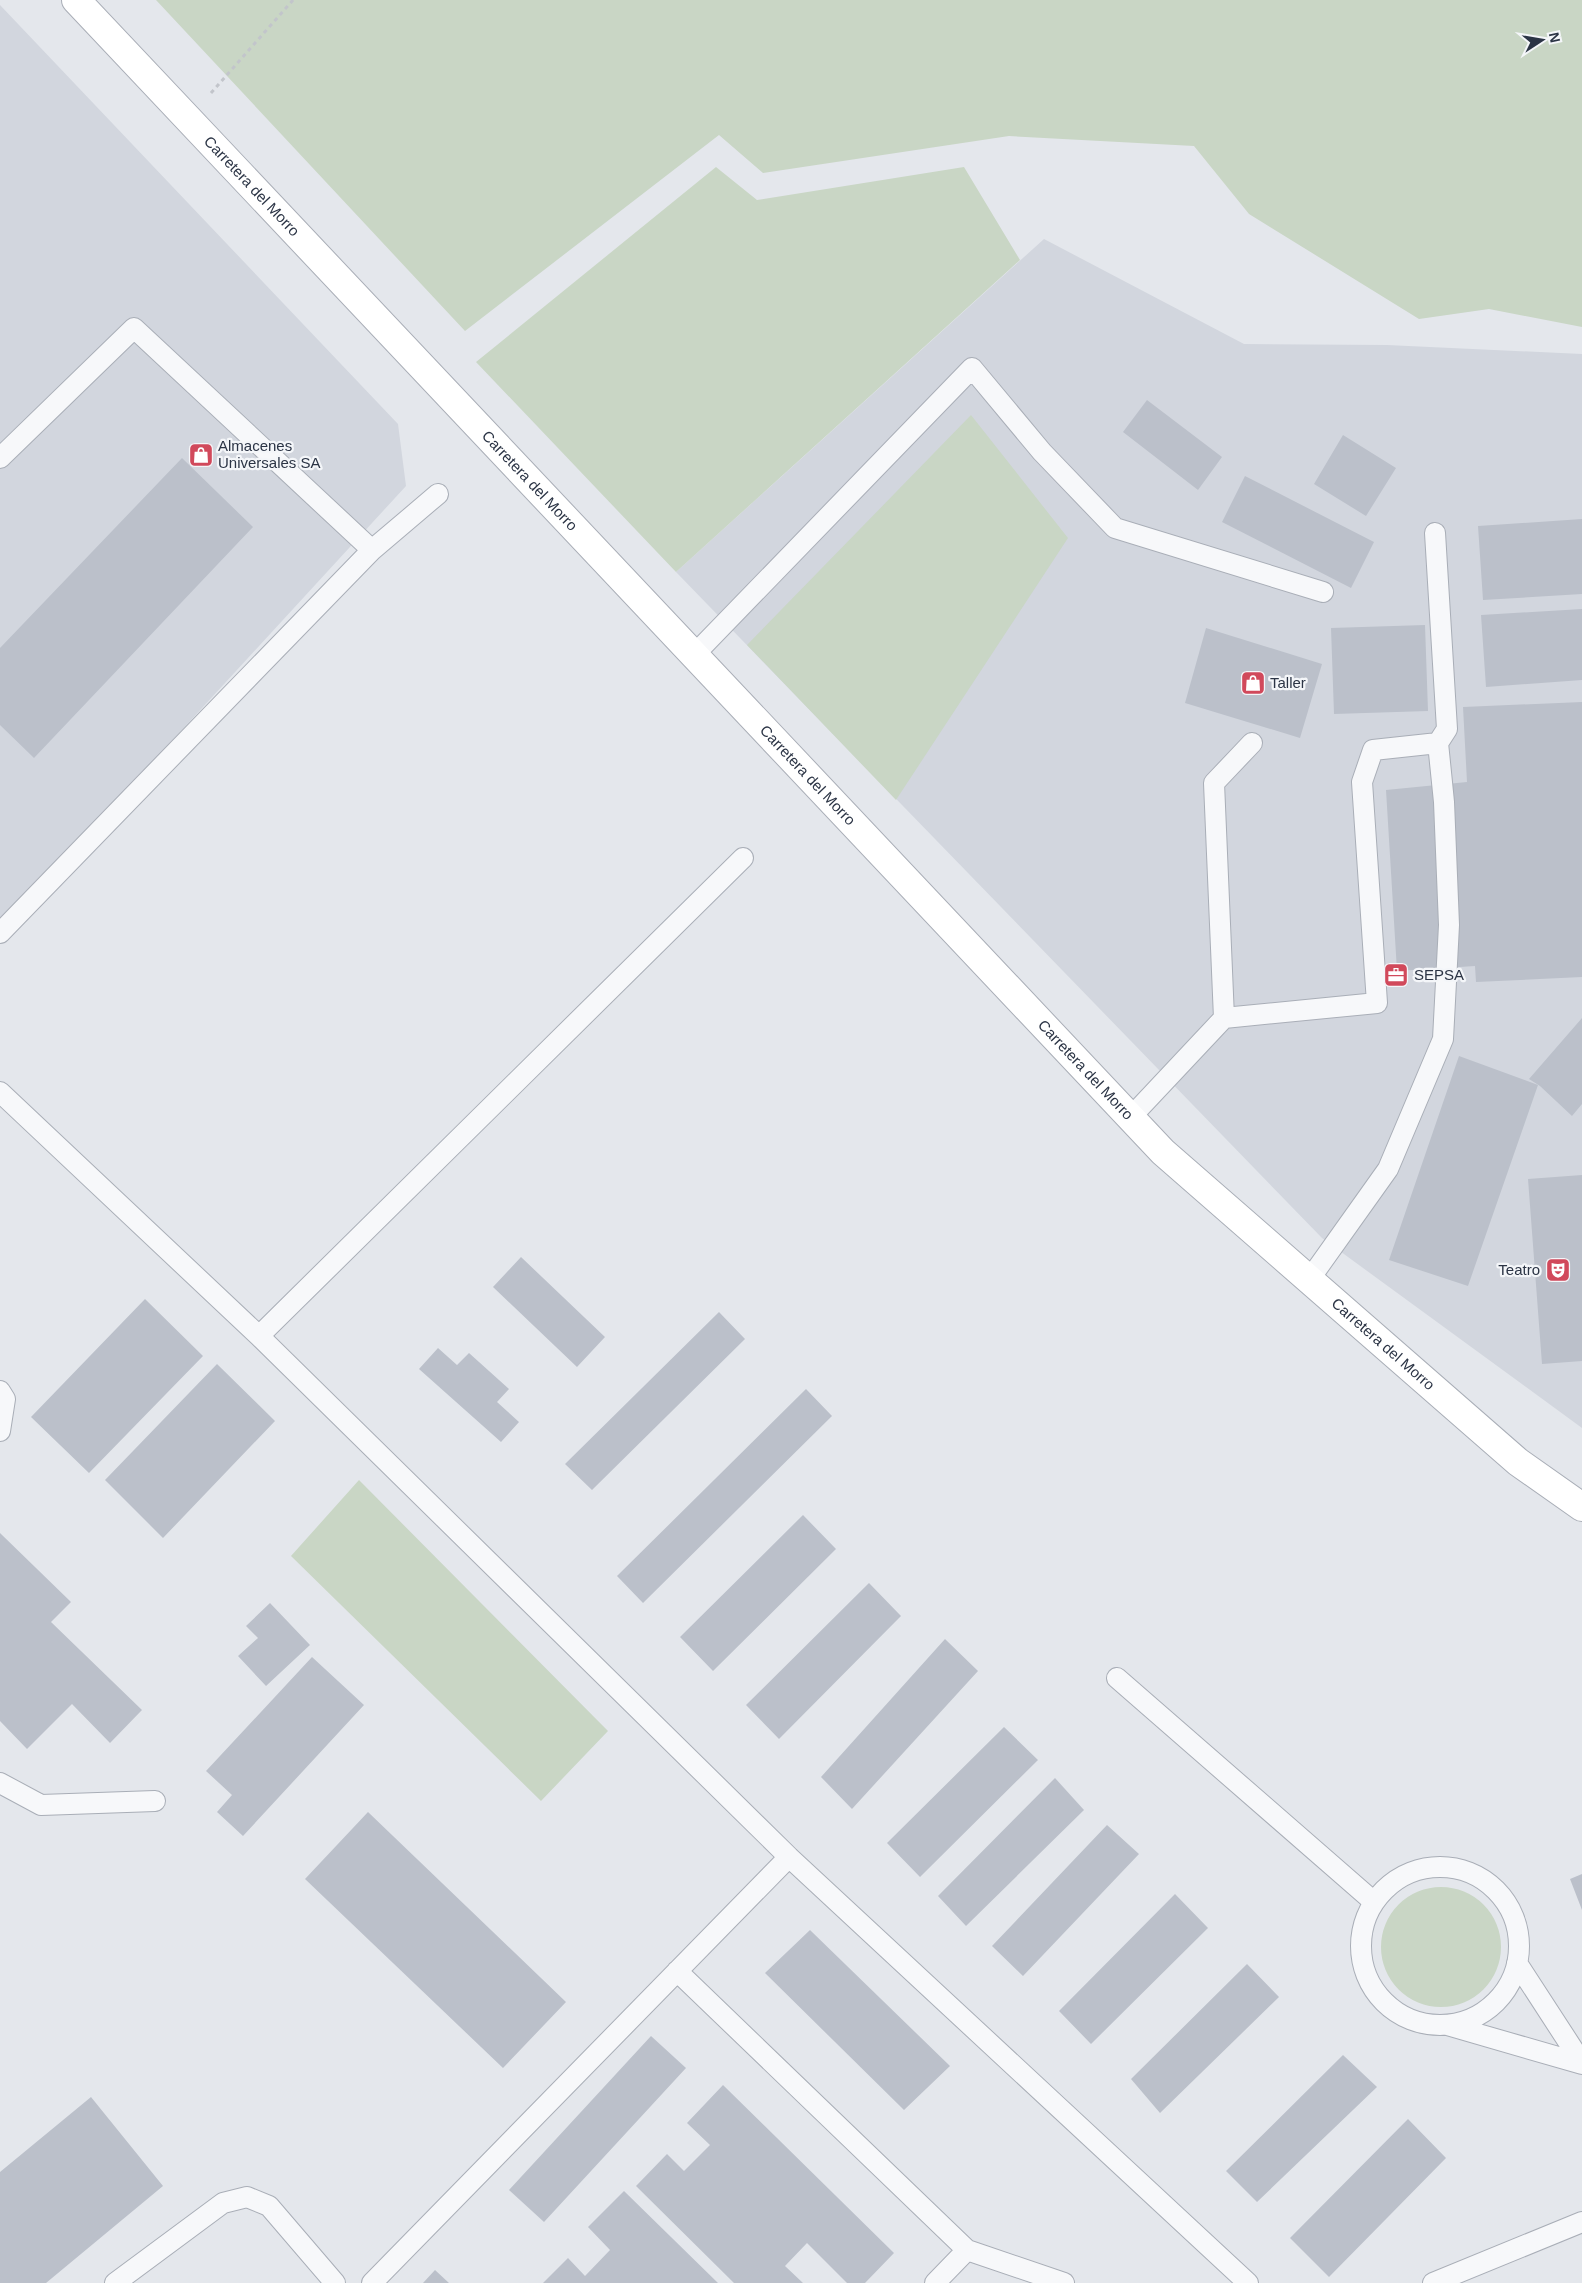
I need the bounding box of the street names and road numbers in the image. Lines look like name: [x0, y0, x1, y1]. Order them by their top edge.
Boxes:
street label: Carretera del Morro: [201, 132, 303, 239]
street label: Carretera del Morro: [479, 427, 581, 534]
street label: Carretera del Morro: [757, 722, 859, 828]
street label: Carretera del Morro: [1035, 1016, 1137, 1123]
street label: Carretera del Morro: [1328, 1294, 1438, 1393]

